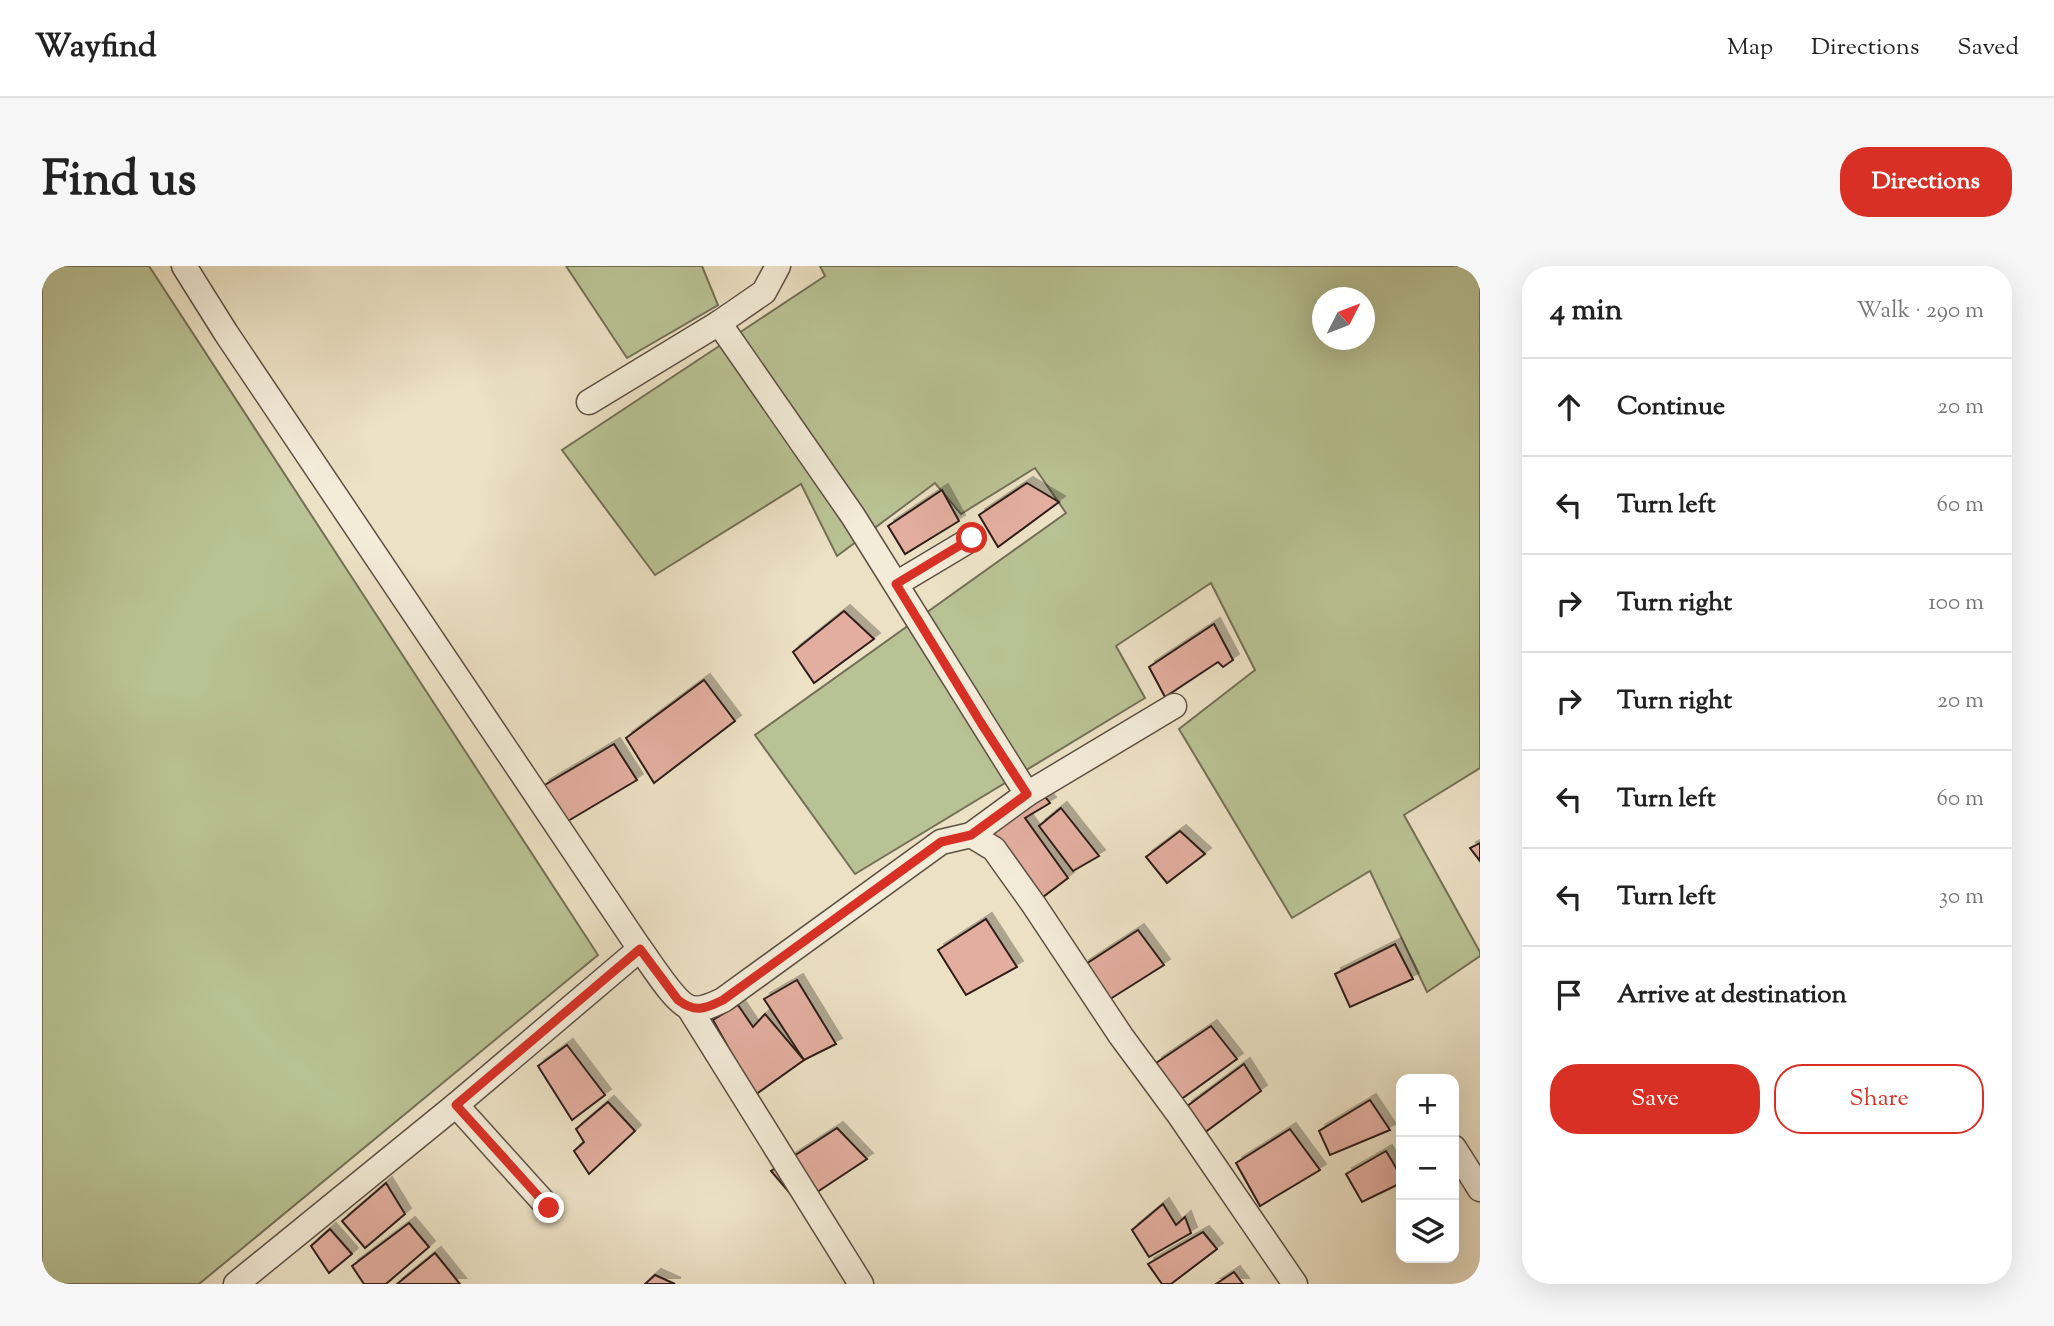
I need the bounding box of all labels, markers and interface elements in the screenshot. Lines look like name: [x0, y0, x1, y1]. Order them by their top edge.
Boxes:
text: Wayfind: [35, 24, 157, 72]
text: Map: [1727, 31, 1773, 65]
text: Directions: [1811, 31, 1919, 65]
text: Saved: [1957, 31, 2019, 65]
text: Find us: [42, 147, 196, 217]
button: Directions: [1840, 147, 2012, 217]
north arrow: [1312, 287, 1375, 350]
text: 4 min: [1550, 290, 1623, 333]
text: Walk · 290 m: [1856, 295, 1984, 328]
icon: ahead: [1550, 388, 1588, 426]
text: Continue: [1617, 389, 1725, 426]
text: 20 m: [1937, 391, 1984, 424]
icon: left: [1550, 486, 1588, 524]
text: Turn left: [1617, 487, 1716, 524]
text: 60 m: [1936, 489, 1984, 522]
route start: [956, 522, 987, 553]
icon: right: [1550, 584, 1588, 622]
text: Turn right: [1617, 585, 1732, 622]
text: 100 m: [1928, 587, 1984, 620]
icon: right: [1550, 682, 1588, 720]
text: Turn right: [1617, 683, 1732, 720]
text: 20 m: [1937, 685, 1984, 718]
icon: left: [1550, 780, 1588, 818]
text: Turn left: [1617, 781, 1716, 818]
text: 60 m: [1936, 783, 1984, 816]
icon: left: [1550, 878, 1588, 916]
text: Turn left: [1617, 879, 1716, 916]
text: 30 m: [1939, 881, 1984, 914]
icon: arrive: [1550, 976, 1588, 1014]
text: Arrive at destination: [1617, 977, 1847, 1014]
button: Save: [1550, 1064, 1760, 1134]
button: Share: [1774, 1064, 1984, 1134]
map controls: [1396, 1074, 1459, 1263]
button: +: [1396, 1074, 1459, 1137]
button: −: [1396, 1137, 1459, 1200]
route end: [533, 1192, 564, 1223]
button: layers: [1396, 1200, 1459, 1263]

